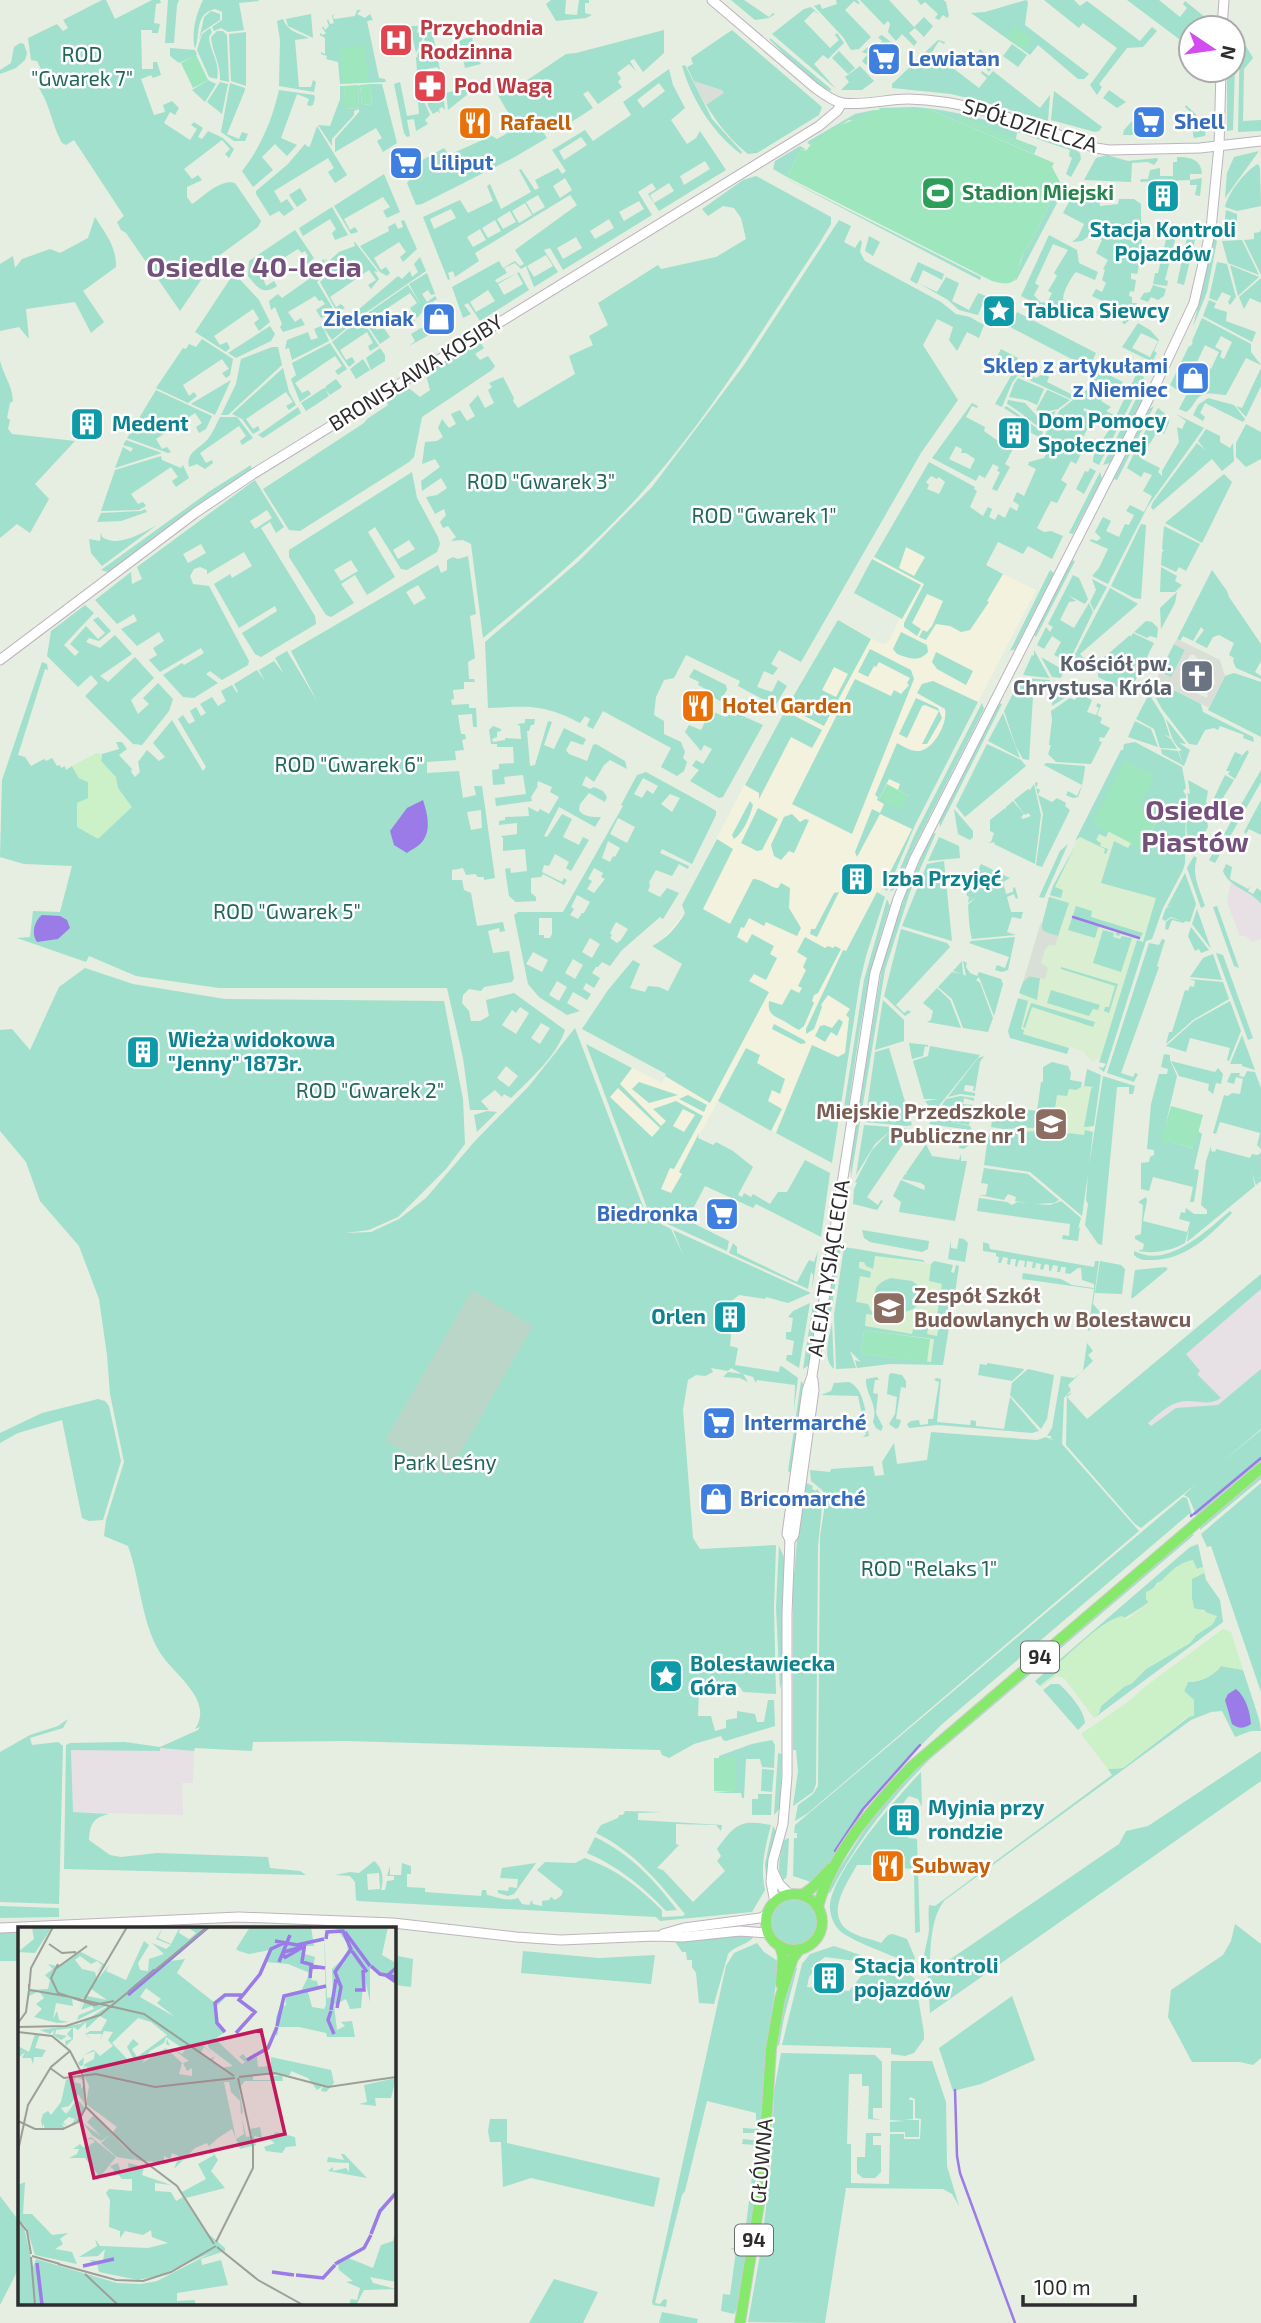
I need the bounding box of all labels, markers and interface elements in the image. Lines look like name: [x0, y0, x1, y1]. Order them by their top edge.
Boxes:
place label: Przychodnia Rodzinna: [420, 14, 543, 63]
north arrow: [1177, 14, 1247, 84]
hospital icon: Przychodnia Rodzinna: [377, 21, 415, 59]
supermarket icon: Lewiatan: [865, 40, 903, 78]
park label: ROD "Gwarek 7": [31, 41, 133, 90]
text: N: [1216, 44, 1242, 62]
place label: Lewiatan: [908, 45, 1000, 70]
pharmacy icon: Pod Wagą: [411, 67, 449, 105]
place label: Pod Wagą: [454, 72, 553, 98]
street label: SPÓŁDZIELCZA: [960, 92, 1101, 157]
supermarket icon: Shell: [1130, 103, 1168, 141]
restaurant icon: Rafaell: [456, 104, 494, 142]
place label: Shell: [1174, 108, 1225, 133]
place label: Rafaell: [500, 109, 572, 134]
supermarket icon: Liliput: [387, 144, 425, 182]
place label: Liliput: [430, 149, 494, 174]
sports icon: Stadion Miejski: [919, 174, 957, 212]
building icon: Stacja Kontroli Pojazdów: [1144, 177, 1182, 215]
place label: Stadion Miejski: [962, 179, 1114, 204]
place label: Stacja Kontroli Pojazdów: [1090, 216, 1236, 265]
district label: Osiedle 40-lecia: [146, 249, 362, 283]
place icon: Tablica Siewcy: [980, 292, 1018, 330]
place label: Tablica Siewcy: [1024, 297, 1169, 323]
shop icon: Zieleniak: [420, 300, 458, 338]
place label: Zieleniak: [323, 305, 414, 330]
street label: BRONISŁAWA KOSIBY: [324, 308, 507, 435]
place label: Sklep z artykułami z Niemiec: [983, 352, 1168, 401]
shop icon: Sklep z artykułami z Niemiec: [1174, 359, 1212, 397]
building icon: Medent: [68, 405, 106, 443]
place label: Dom Pomocy Społecznej: [1038, 407, 1167, 456]
place label: Medent: [112, 410, 189, 435]
building icon: Dom Pomocy Społecznej: [995, 414, 1033, 452]
park label: ROD "Gwarek 3": [467, 468, 615, 493]
park label: ROD "Gwarek 1": [691, 502, 837, 527]
place label: Kościół pw. Chrystusa Króla: [1013, 650, 1172, 700]
church icon: Kościół pw. Chrystusa Króla: [1178, 657, 1216, 695]
restaurant icon: Hotel Garden: [679, 687, 717, 725]
place label: Hotel Garden: [722, 692, 852, 717]
park label: ROD "Gwarek 6": [275, 751, 423, 776]
district label: Osiedle Piastów: [1141, 792, 1249, 858]
building icon: Izba Przyjęć: [838, 860, 876, 898]
place label: Izba Przyjęć: [882, 865, 1002, 891]
park label: ROD "Gwarek 5": [213, 898, 361, 923]
place label: Wieża widokowa "Jenny" 1873r.: [168, 1026, 335, 1076]
building icon: Wieża widokowa "Jenny" 1873r.: [124, 1033, 162, 1071]
park label: ROD "Gwarek 2": [296, 1077, 444, 1102]
place label: Miejskie Przedszkole Publiczne nr 1: [816, 1098, 1026, 1147]
school or university icon: Miejskie Przedszkole Publiczne nr 1: [1032, 1105, 1070, 1143]
street label: ALEJA TYSIĄCLECIA: [801, 1178, 854, 1358]
supermarket icon: Biedronka: [703, 1195, 741, 1233]
place label: Biedronka: [597, 1200, 698, 1225]
place label: Zespół Szkół Budowlanych w Bolesławcu: [914, 1282, 1191, 1332]
school or university icon: Zespół Szkół Budowlanych w Bolesławcu: [870, 1289, 908, 1327]
building icon: Orlen: [711, 1298, 749, 1336]
place label: Orlen: [651, 1303, 706, 1328]
supermarket icon: Intermarché: [700, 1404, 738, 1442]
place label: Intermarché: [744, 1409, 867, 1434]
park label: Park Leśny: [393, 1449, 497, 1474]
shop icon: Bricomarché: [697, 1480, 735, 1518]
place label: Bricomarché: [740, 1485, 866, 1510]
park label: ROD "Relaks 1": [861, 1555, 997, 1580]
road number: 94: [1021, 1642, 1059, 1672]
place label: Bolesławiecka Góra: [690, 1650, 835, 1699]
place icon: Bolesławiecka Góra: [647, 1657, 685, 1695]
place label: Myjnia przy rondzie: [928, 1794, 1044, 1843]
building icon: Myjnia przy rondzie: [885, 1801, 923, 1839]
restaurant icon: Subway: [869, 1847, 907, 1885]
place label: Subway: [912, 1852, 991, 1878]
inset map: [18, 1927, 396, 2306]
place label: Stacja kontroli pojazdów: [854, 1952, 999, 2001]
building icon: Stacja kontroli pojazdów: [810, 1959, 848, 1997]
street label: GŁÓWNA: [744, 2117, 777, 2205]
road number: 94: [735, 2224, 773, 2256]
scale bar: [1023, 2264, 1135, 2308]
text: 100 m: [1034, 2274, 1091, 2299]

